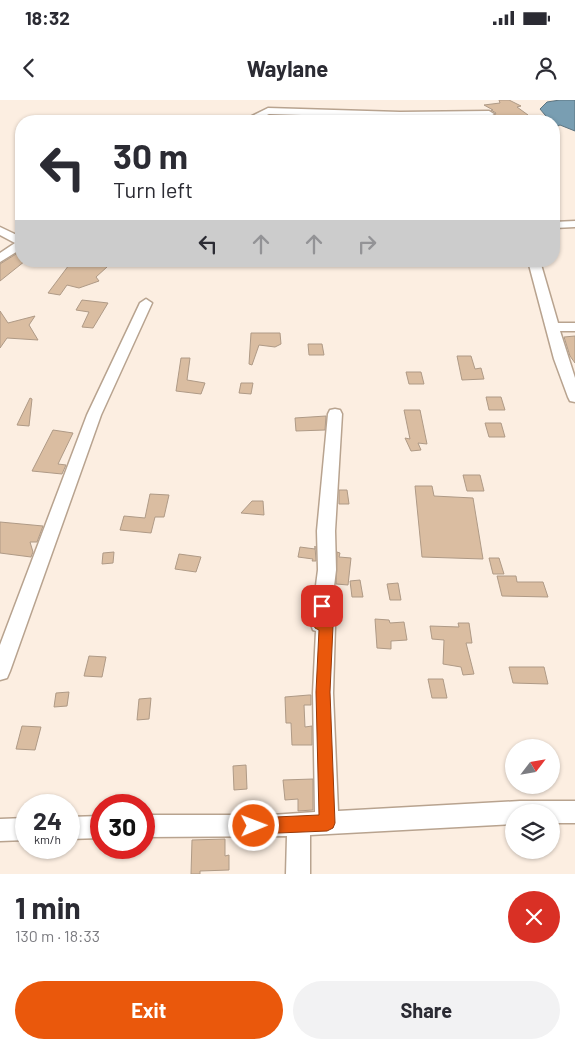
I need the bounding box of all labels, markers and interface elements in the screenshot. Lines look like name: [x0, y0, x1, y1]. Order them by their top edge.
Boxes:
text: 18:32: [25, 6, 70, 29]
icon: back: [15, 54, 43, 82]
icon: person: [532, 54, 560, 82]
text: Waylane: [247, 55, 328, 81]
text: 30 m: [113, 134, 188, 176]
icon: left: [30, 135, 95, 200]
text: Turn left: [113, 176, 193, 202]
icon: left: [194, 230, 222, 258]
icon: ahead: [247, 230, 275, 258]
icon: ahead: [300, 230, 328, 258]
icon: right: [353, 230, 381, 258]
pin: [301, 585, 343, 627]
icon: arrive: [308, 592, 336, 620]
north arrow: [505, 739, 560, 794]
map controls: [505, 739, 560, 859]
speed limit sign: 30: [90, 794, 155, 859]
position arrow: [227, 799, 279, 851]
button: layers: [505, 804, 560, 859]
text: 24: [33, 805, 62, 835]
text: km/h: [34, 832, 61, 846]
text: 1 min: [15, 889, 81, 925]
button: close: [508, 891, 560, 943]
text: 130 m · 18:33: [15, 926, 100, 945]
button: Exit: [15, 981, 283, 1039]
button: Share: [293, 981, 560, 1039]

